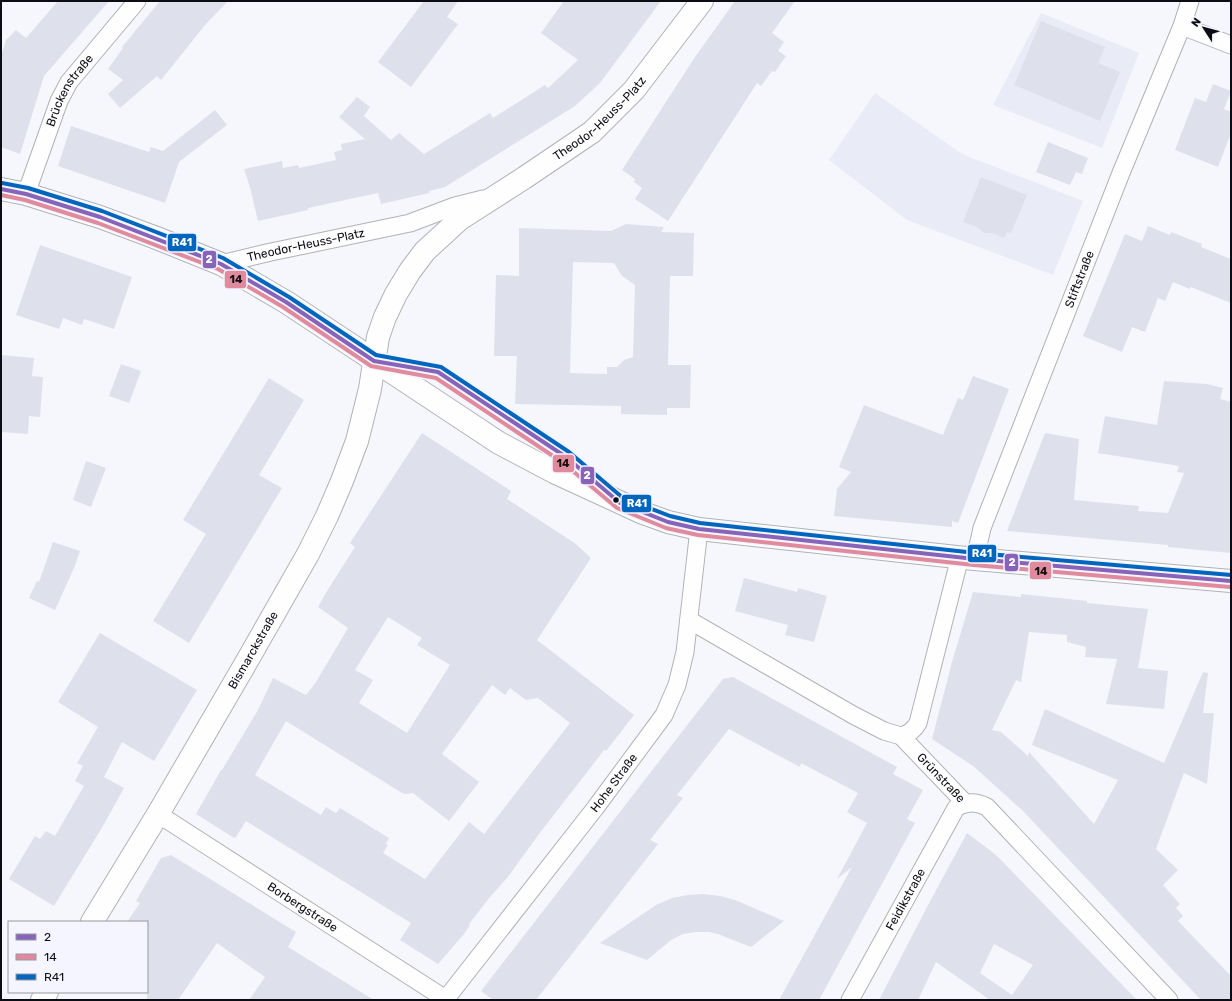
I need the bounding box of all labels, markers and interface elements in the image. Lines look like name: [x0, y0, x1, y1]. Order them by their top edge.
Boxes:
north arrow: [1184, 8, 1224, 48]
text: N: [1189, 15, 1204, 29]
street label: Brückenstraße: [43, 51, 96, 129]
street label: Theodor-Heuss-Platz: [551, 74, 649, 163]
street label: Theodor-Heuss-Platz: [246, 226, 366, 265]
line badge: R41: [167, 233, 197, 252]
text: R41: [172, 236, 192, 249]
street label: Stiftstraße: [1062, 248, 1097, 310]
line badge: 2: [202, 250, 217, 269]
text: 2: [205, 253, 213, 266]
line badge: 14: [224, 270, 247, 289]
text: 14: [230, 273, 243, 286]
line badge: 14: [552, 454, 575, 473]
text: 14: [557, 457, 570, 470]
line badge: 2: [580, 466, 595, 485]
text: 2: [583, 469, 591, 482]
line badge: R41: [621, 494, 652, 513]
unlabelled marker: [611, 495, 621, 505]
text: R41: [627, 497, 647, 510]
line badge: R41: [967, 544, 997, 563]
text: R41: [972, 547, 992, 560]
line badge: 2: [1004, 553, 1019, 572]
text: 2: [1008, 556, 1016, 569]
line badge: 14: [1029, 561, 1052, 580]
text: 14: [1035, 565, 1048, 578]
street label: Bismarckstraße: [225, 609, 281, 691]
street label: Grünstraße: [914, 750, 968, 806]
street label: Hohe Straße: [588, 751, 640, 815]
street label: Feidikstraße: [883, 866, 928, 933]
street label: Borbergstraße: [265, 879, 341, 935]
legend: [8, 921, 148, 993]
text: 2: [44, 930, 51, 944]
text: 14: [44, 950, 57, 964]
text: R41: [44, 970, 64, 984]

